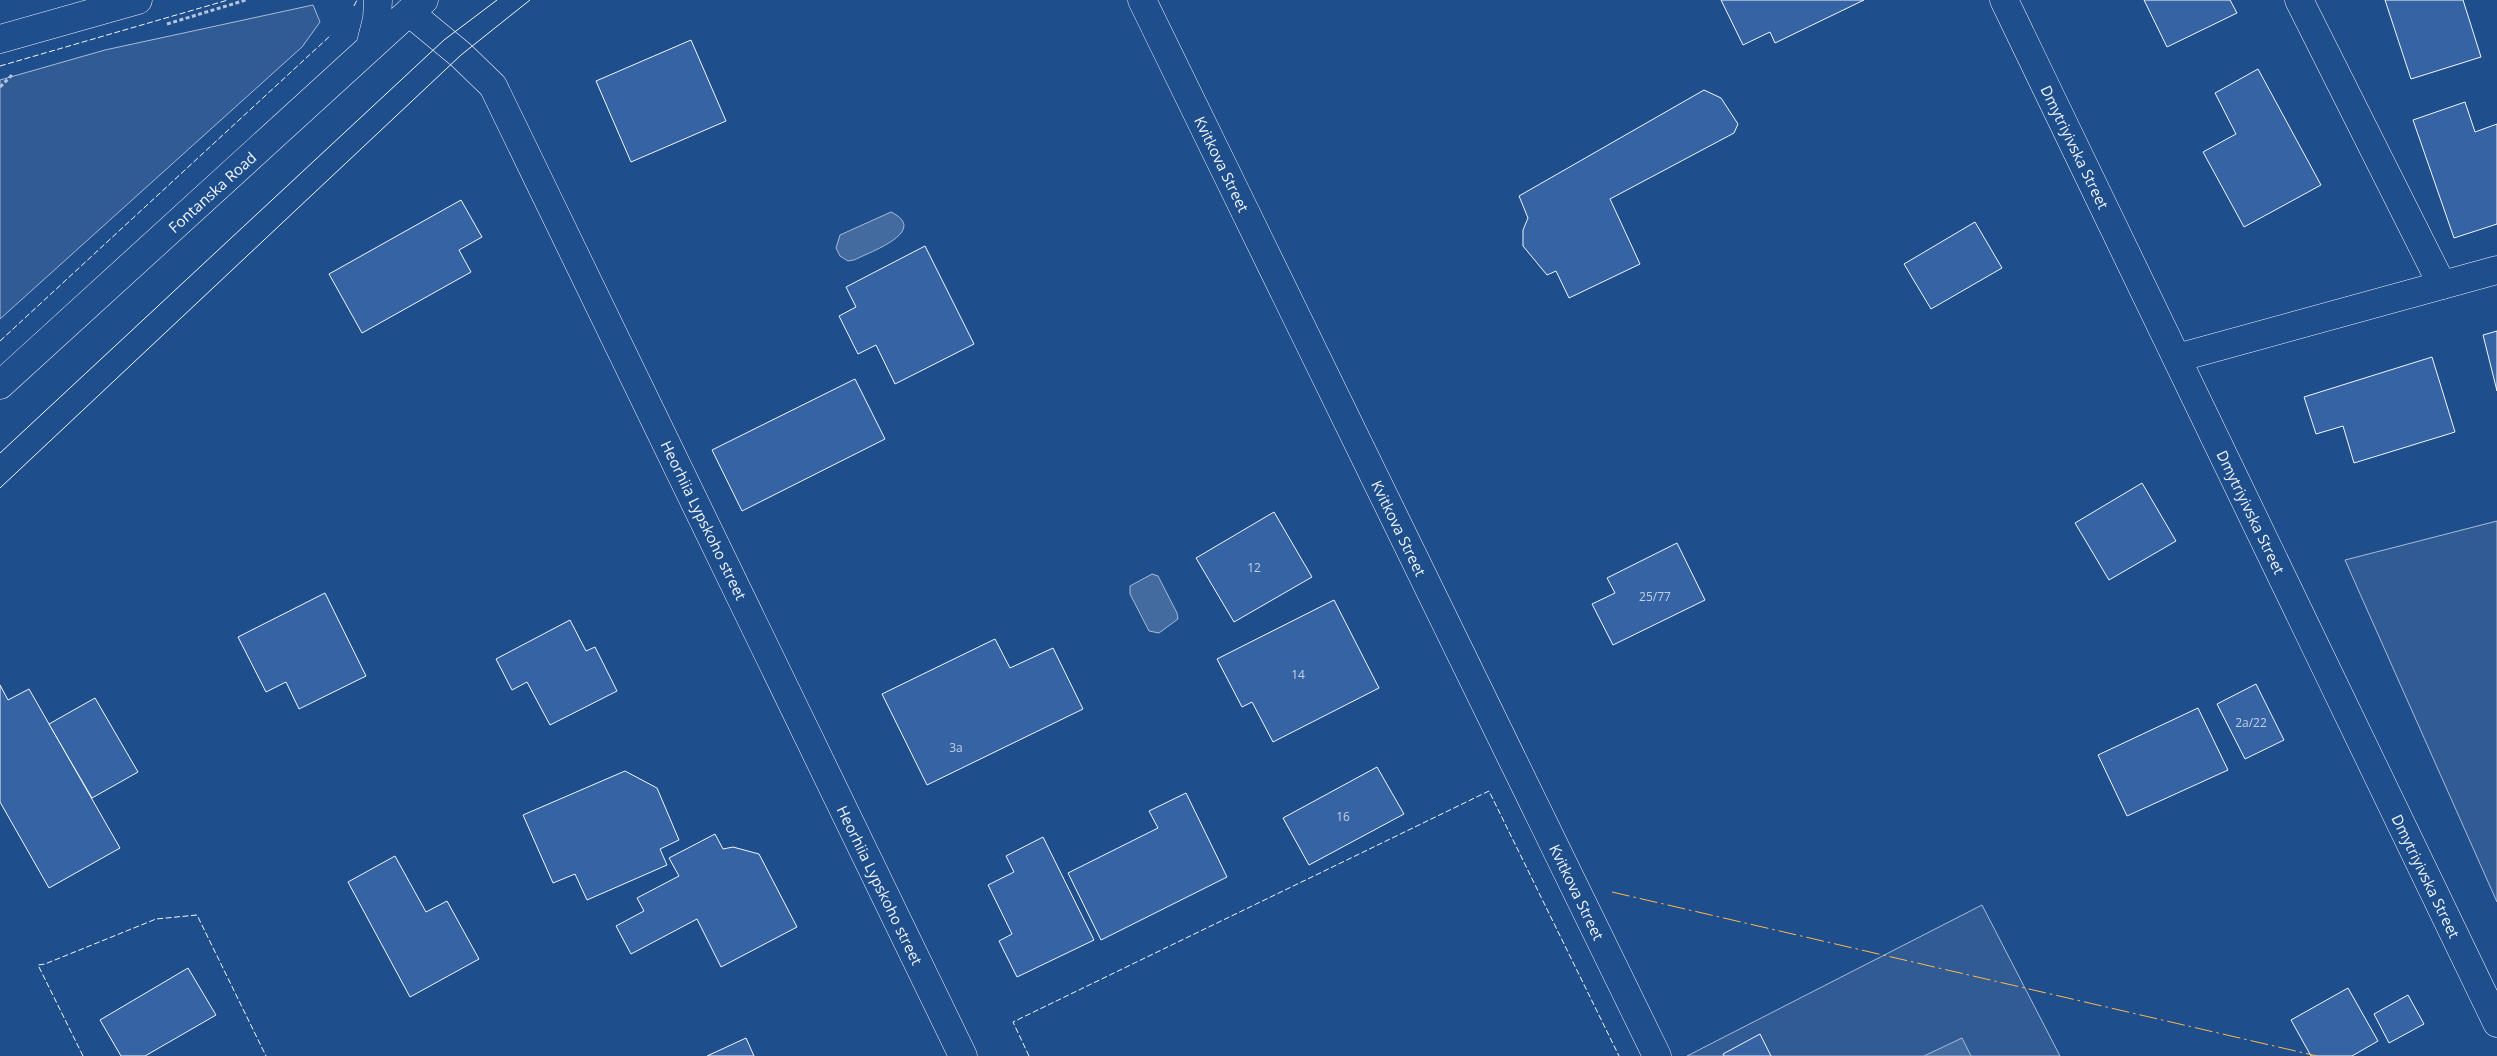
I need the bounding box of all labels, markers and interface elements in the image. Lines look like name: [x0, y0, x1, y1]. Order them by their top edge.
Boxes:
street label: Dmytriyivska Street: [2036, 82, 2114, 212]
street label: Kvitkova Street: [1190, 113, 1254, 215]
street label: Fontanska Road: [164, 147, 260, 237]
street label: Heorhiia Lypskoho street: [657, 437, 751, 603]
street label: Dmytriyivska Street: [2212, 447, 2290, 577]
street label: Kvitkova Street: [1367, 477, 1431, 579]
house number: 12: [1247, 559, 1261, 576]
house number: 25/77: [1639, 588, 1671, 605]
house number: 14: [1291, 666, 1305, 683]
house number: 2а/22: [2235, 714, 2267, 731]
house number: 3а: [949, 739, 963, 756]
street label: Heorhiia Lypskoho street: [833, 802, 927, 968]
house number: 16: [1336, 808, 1350, 825]
street label: Dmytriyivska Street: [2387, 811, 2465, 941]
street label: Kvitkova Street: [1545, 841, 1609, 943]

